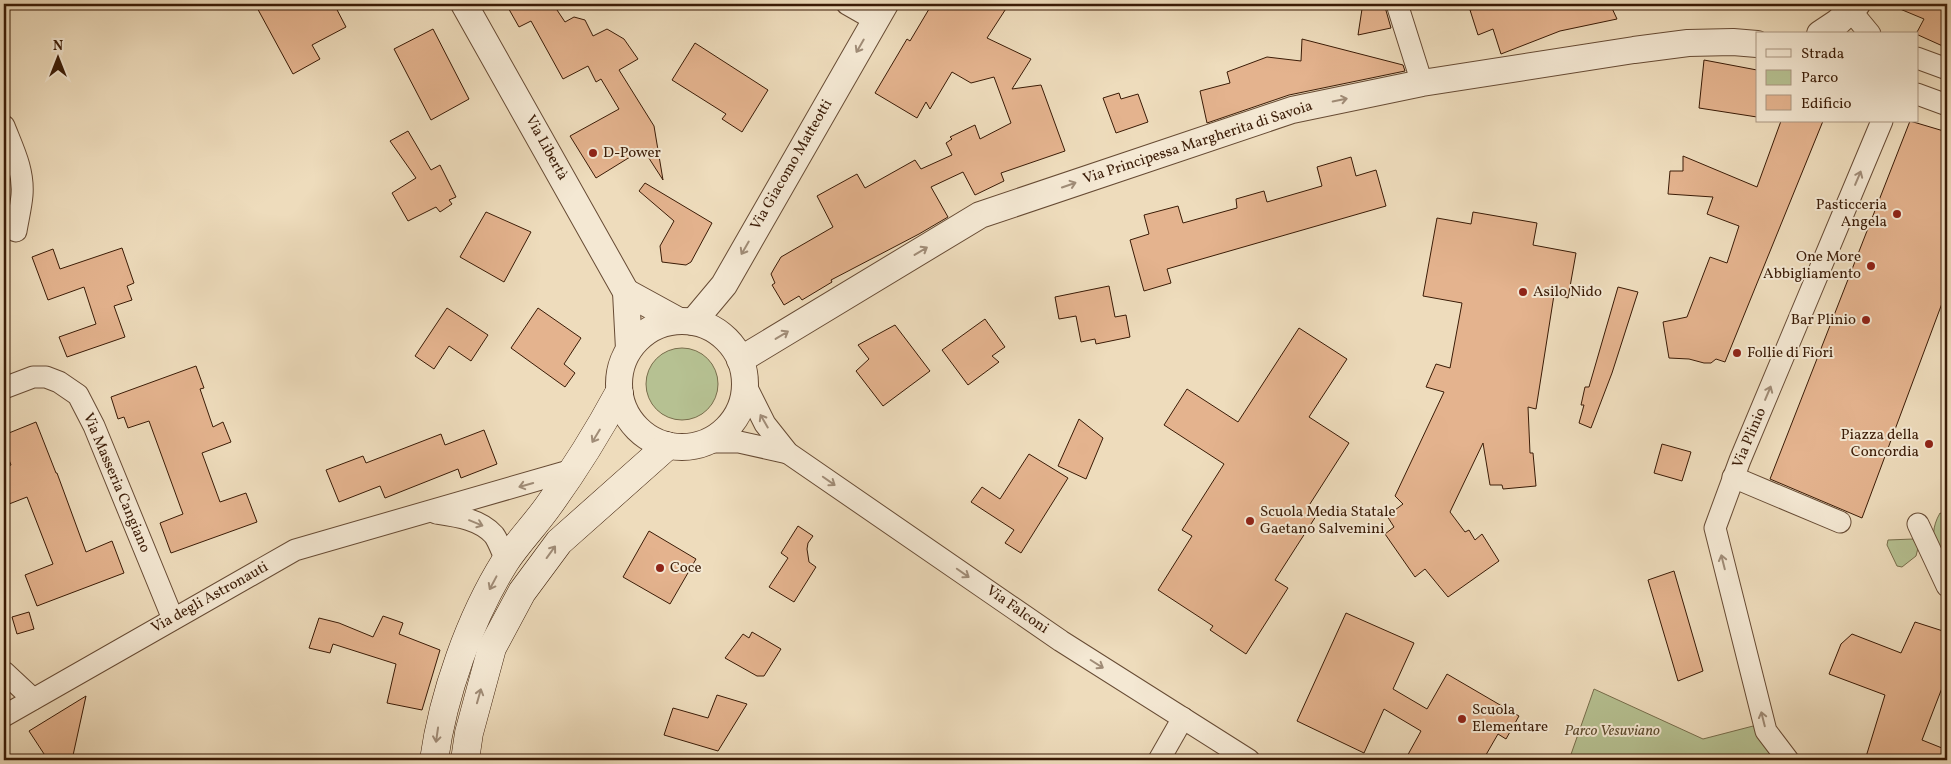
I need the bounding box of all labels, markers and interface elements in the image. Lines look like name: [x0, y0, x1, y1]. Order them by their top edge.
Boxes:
north arrow: [32, 32, 82, 82]
legend: [1756, 32, 1918, 122]
text: N: [53, 37, 63, 56]
one-way arrow: [855, 38, 865, 52]
text: Strada: [1801, 44, 1844, 65]
text: Parco: [1801, 68, 1838, 89]
one-way arrow: [1332, 94, 1348, 104]
text: Edificio: [1801, 94, 1852, 115]
street label: Via Giacomo Matteotti: [746, 96, 838, 234]
street label: Via Principessa Margherita di Savoia: [1081, 96, 1315, 190]
street label: Via Libertà: [519, 112, 573, 184]
place label: D-Power: [603, 143, 661, 164]
marker: D-Power: [587, 147, 599, 159]
one-way arrow: [1854, 171, 1863, 186]
one-way arrow: [1060, 180, 1076, 189]
place label: Pasticceria Angela: [1816, 195, 1887, 233]
marker: Pasticceria Angela: [1891, 208, 1903, 220]
one-way arrow: [739, 240, 749, 254]
one-way arrow: [913, 245, 927, 255]
place label: One More Abbigliamento: [1763, 247, 1861, 285]
marker: One More Abbigliamento: [1865, 260, 1877, 272]
place label: Asilo Nido: [1533, 282, 1602, 303]
marker: Asilo Nido: [1517, 286, 1529, 298]
place label: Bar Plinio: [1791, 310, 1856, 331]
marker: Bar Plinio: [1860, 314, 1872, 326]
one-way arrow: [774, 329, 788, 339]
place label: Follie di Fiori: [1747, 343, 1833, 364]
marker: Follie di Fiori: [1731, 347, 1743, 359]
one-way arrow: [1764, 386, 1774, 401]
street label: Via Plinio: [1728, 405, 1772, 471]
street label: Via Masseria Cangiano: [77, 410, 155, 556]
one-way arrow: [758, 414, 768, 428]
place label: Piazza della Concordia: [1841, 425, 1919, 463]
one-way arrow: [590, 428, 600, 442]
marker: Piazza della Concordia: [1923, 438, 1935, 450]
one-way arrow: [821, 476, 835, 486]
one-way arrow: [518, 481, 534, 490]
place label: Scuola Media Statale Gaetano Salvemini: [1260, 502, 1396, 540]
marker: Scuola Media Statale Gaetano Salvemini: [1244, 515, 1256, 527]
one-way arrow: [468, 519, 483, 528]
one-way arrow: [546, 546, 557, 559]
one-way arrow: [1718, 554, 1727, 570]
street label: Via degli Astronauti: [148, 557, 272, 639]
place label: Coce: [670, 558, 702, 579]
marker: Coce: [654, 562, 666, 574]
one-way arrow: [955, 568, 969, 578]
one-way arrow: [488, 575, 497, 590]
street label: Via Falconi: [981, 581, 1053, 639]
one-way arrow: [1090, 659, 1104, 669]
one-way arrow: [475, 688, 484, 704]
place label: Scuola Elementare: [1472, 700, 1548, 738]
one-way arrow: [1758, 712, 1767, 728]
marker: Scuola Elementare: [1456, 713, 1468, 725]
park label: Parco Vesuviano: [1564, 721, 1660, 742]
one-way arrow: [432, 727, 442, 743]

